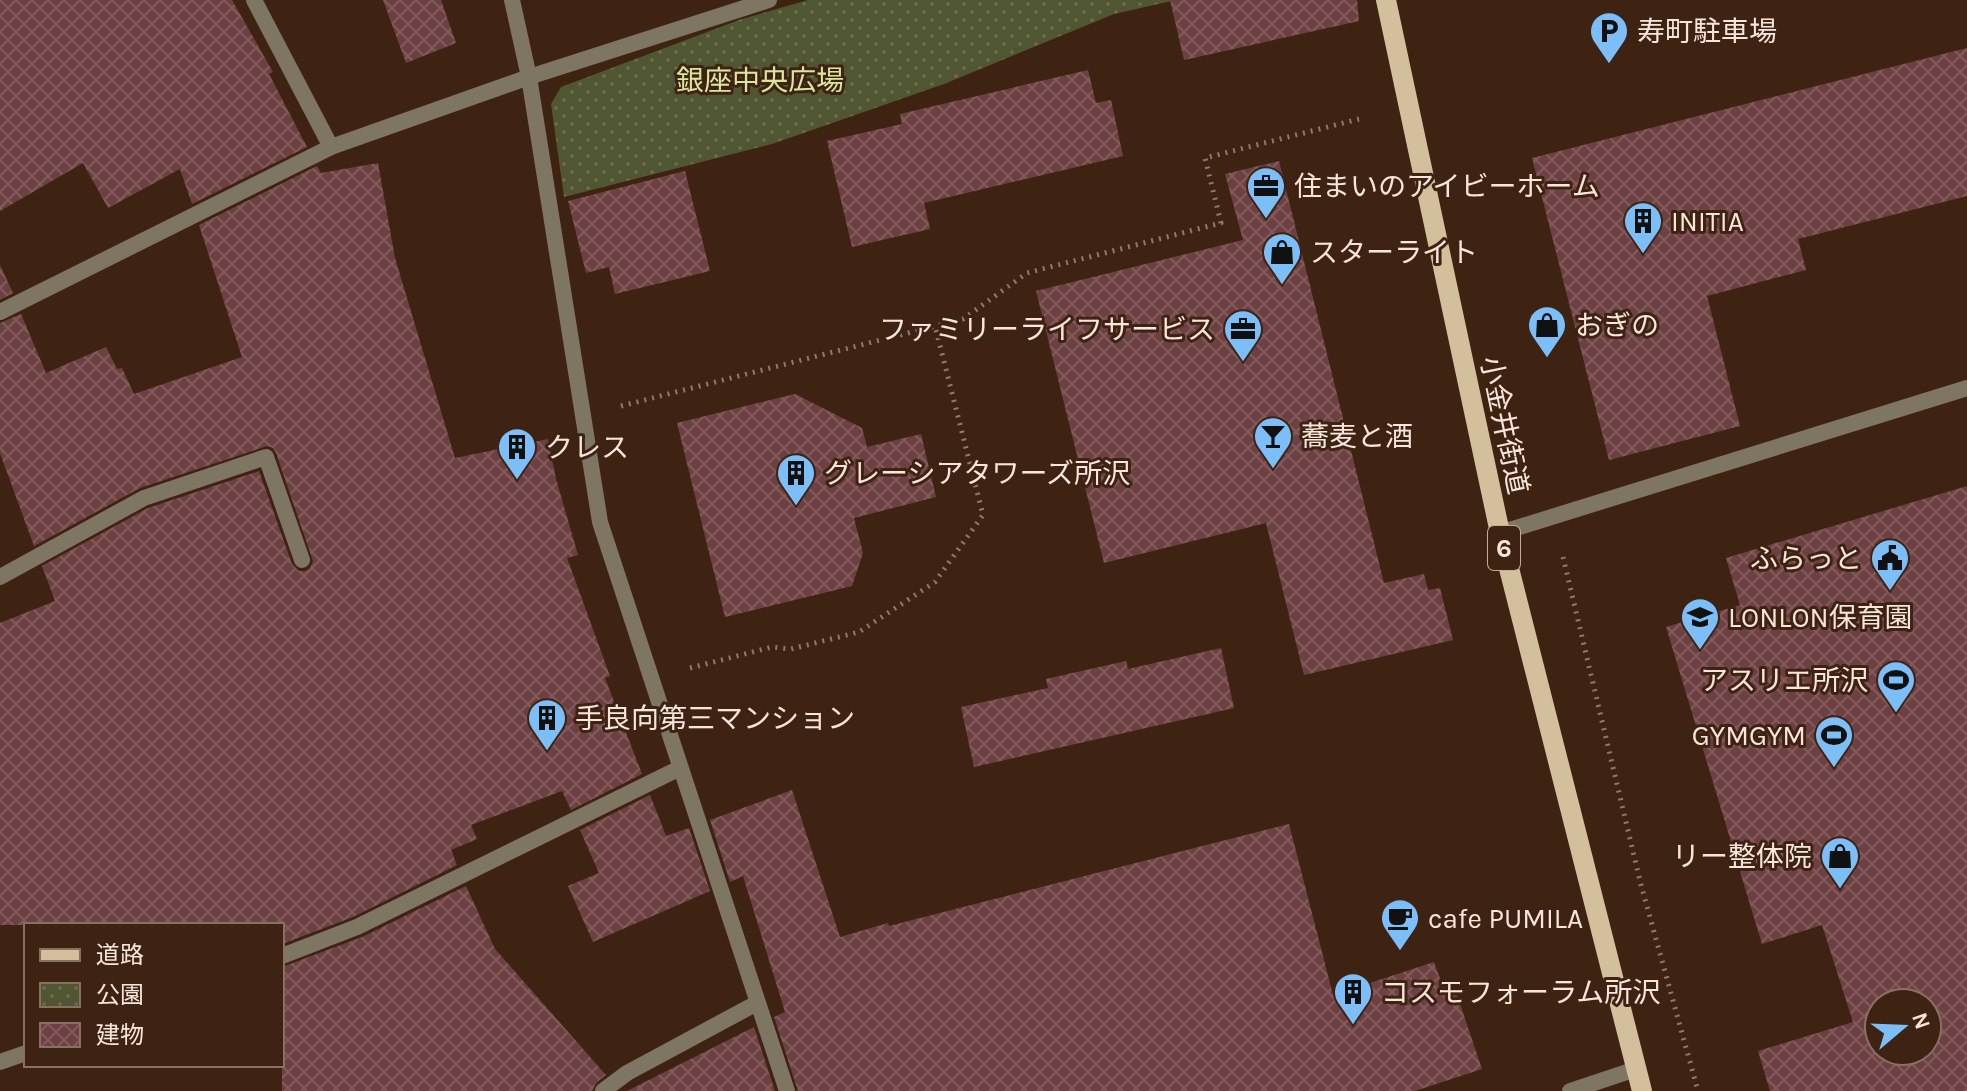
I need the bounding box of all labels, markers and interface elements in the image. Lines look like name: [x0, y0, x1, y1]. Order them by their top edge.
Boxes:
parking icon: 寿町駐車場: [1588, 10, 1630, 65]
place label: 寿町駐車場: [1637, 15, 1777, 48]
park label: 銀座中央広場: [676, 64, 844, 97]
office icon: 住まいのアイビーホーム: [1245, 165, 1287, 220]
place label: 住まいのアイビーホーム: [1294, 170, 1600, 203]
building icon: INITIA: [1622, 200, 1664, 255]
place label: INITIA: [1671, 205, 1744, 238]
shop icon: スターライト: [1261, 231, 1303, 286]
place label: スターライト: [1310, 236, 1478, 269]
shop icon: おぎの: [1526, 304, 1568, 359]
office icon: ファミリーライフサービス: [1222, 308, 1264, 363]
place label: おぎの: [1575, 309, 1659, 342]
place label: ファミリーライフサービス: [879, 313, 1215, 346]
street label: 小金井街道: [1474, 353, 1535, 497]
bar icon: 蕎麦と酒: [1252, 415, 1294, 470]
place label: 蕎麦と酒: [1301, 420, 1413, 453]
building icon: クレス: [496, 426, 538, 481]
place label: クレス: [545, 431, 629, 464]
building icon: グレーシアタワーズ所沢: [775, 452, 817, 507]
place label: グレーシアタワーズ所沢: [824, 457, 1130, 490]
road number: 6: [1488, 526, 1520, 570]
public building icon: ふらっと: [1869, 537, 1911, 592]
place label: ふらっと: [1750, 542, 1862, 575]
school or university icon: LONLON保育園: [1679, 596, 1721, 651]
place label: LONLON保育園: [1728, 601, 1913, 634]
sports icon: アスリエ所沢: [1875, 659, 1917, 714]
place label: アスリエ所沢: [1700, 664, 1868, 697]
building icon: 手良向第三マンション: [526, 697, 568, 752]
place label: 手良向第三マンション: [575, 702, 855, 735]
sports icon: GYMGYM: [1813, 714, 1855, 769]
place label: GYMGYM: [1692, 719, 1806, 752]
shop icon: リー整体院: [1819, 835, 1861, 890]
place label: リー整体院: [1672, 840, 1812, 873]
cafe icon: cafe PUMILA: [1379, 897, 1421, 952]
place label: cafe PUMILA: [1428, 902, 1583, 935]
legend: [24, 923, 284, 1067]
text: 道路: [96, 941, 144, 969]
building icon: コスモフォーラム所沢: [1332, 971, 1374, 1026]
place label: コスモフォーラム所沢: [1381, 976, 1660, 1009]
text: 公園: [96, 981, 144, 1009]
north arrow: [1863, 987, 1943, 1067]
text: N: [1906, 1009, 1936, 1033]
text: 建物: [96, 1021, 144, 1049]

